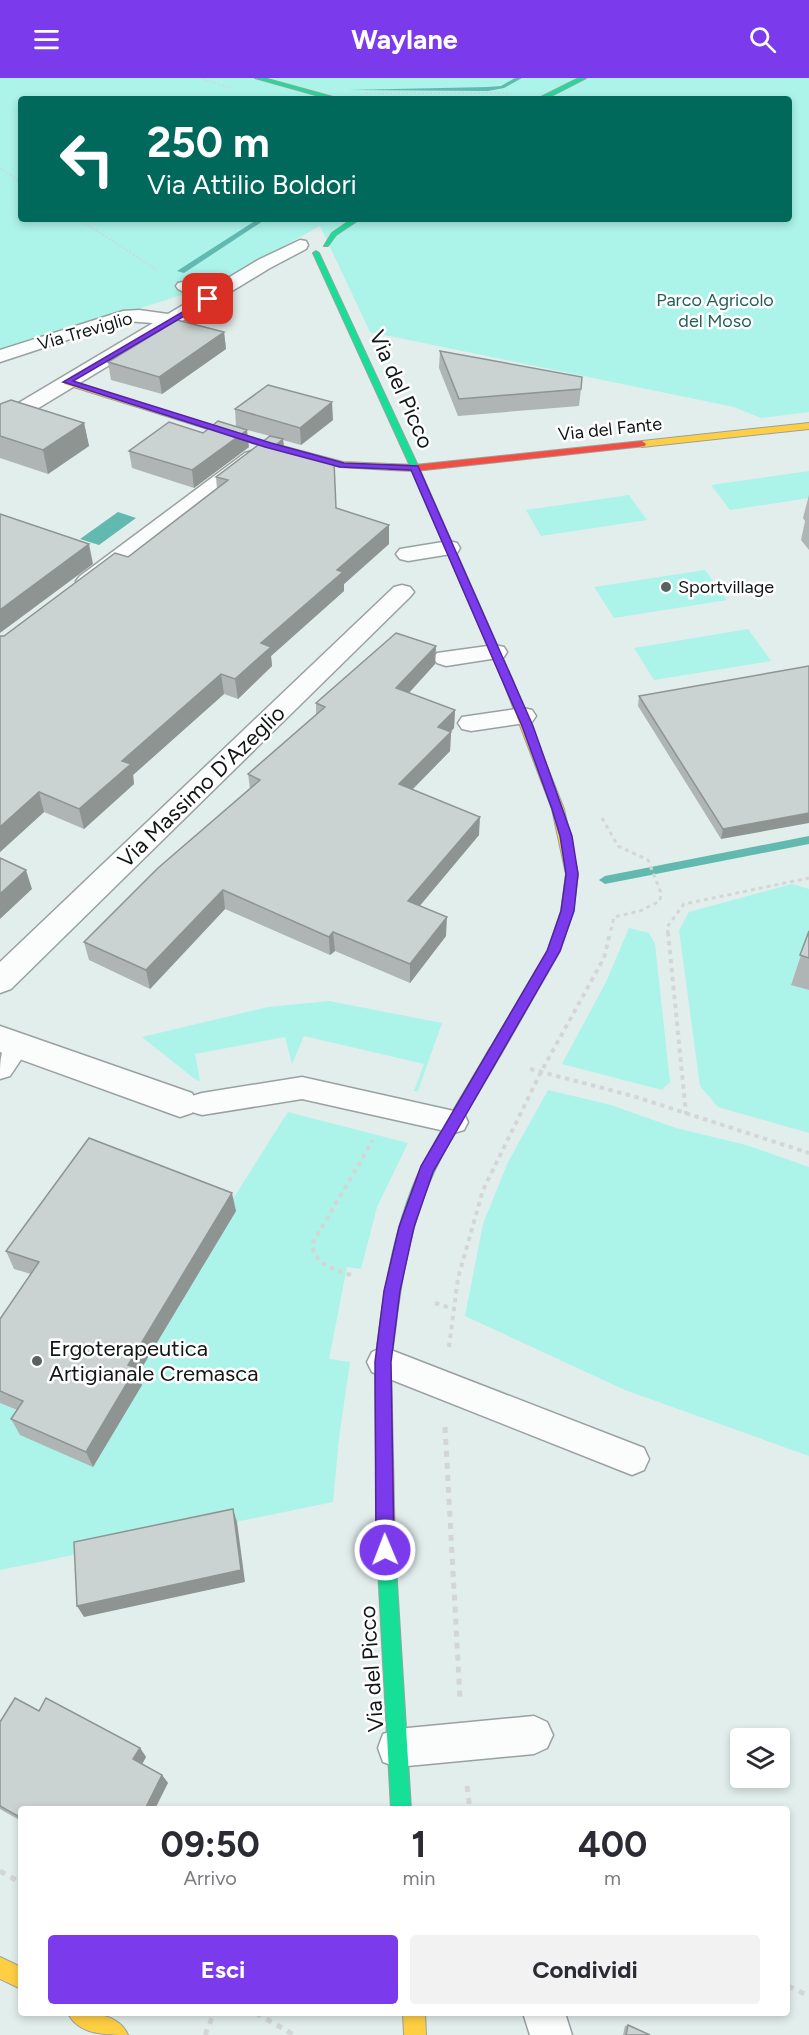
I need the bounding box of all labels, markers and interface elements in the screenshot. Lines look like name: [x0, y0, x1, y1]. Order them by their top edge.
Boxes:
icon: menu: [30, 23, 63, 56]
text: Waylane: [351, 23, 458, 56]
icon: search: [746, 23, 779, 56]
text: 250 m: [147, 117, 270, 168]
icon: left: [48, 120, 126, 198]
text: Via Attilio Boldori: [147, 168, 357, 201]
pin: [182, 273, 233, 324]
icon: arrive: [191, 282, 224, 315]
park label: Parco Agricolo del Moso: [656, 289, 774, 332]
street label: Via Treviglio: [35, 307, 135, 355]
street label: Via del Picco: [363, 326, 440, 453]
street label: Via del Fante: [557, 413, 663, 445]
place label: Sportvillage: [678, 576, 774, 598]
marker: Sportvillage: [659, 580, 673, 594]
street label: Via Massimo D'Azeglio: [112, 699, 291, 873]
place label: Ergoterapeutica Artigianale Cremasca: [49, 1335, 258, 1387]
marker: Ergoterapeutica Artigianale Cremasca: [30, 1354, 44, 1368]
position arrow: [353, 1518, 417, 1582]
street label: Via del Picco: [354, 1605, 389, 1733]
map controls: [730, 1728, 790, 1788]
button: layers: [730, 1728, 790, 1788]
text: 09:50: [161, 1823, 260, 1866]
text: 1: [411, 1823, 427, 1866]
text: 400: [578, 1823, 647, 1866]
text: Arrivo: [184, 1866, 237, 1890]
text: min: [402, 1866, 435, 1890]
text: m: [604, 1866, 621, 1890]
button: Esci: [48, 1935, 398, 2004]
button: Condividi: [410, 1935, 760, 2004]

